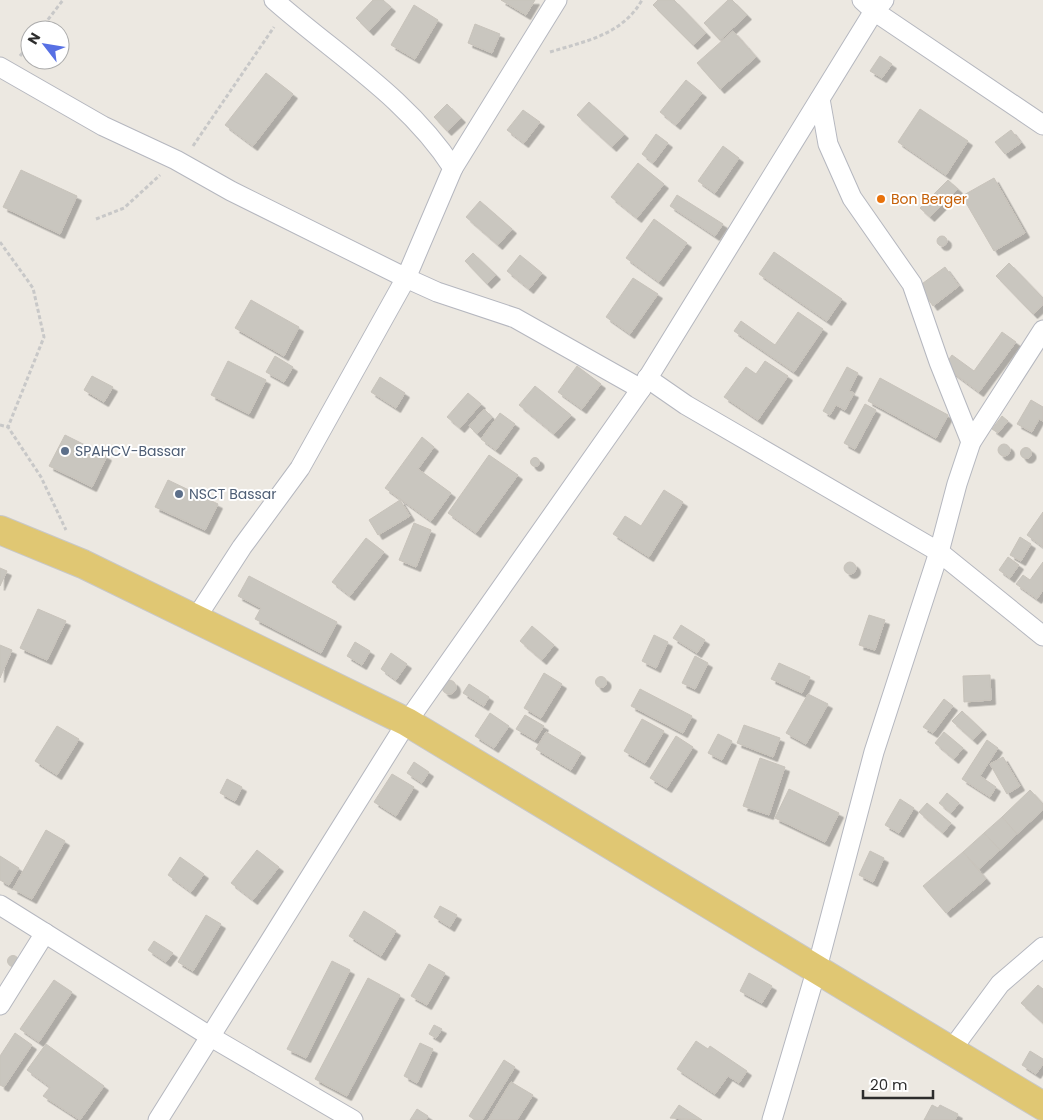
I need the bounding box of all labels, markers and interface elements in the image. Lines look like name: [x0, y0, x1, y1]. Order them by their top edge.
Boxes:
north arrow: [20, 20, 70, 70]
text: N: [23, 29, 45, 48]
place label: Bon Berger: [891, 189, 967, 209]
marker: Bon Berger: [875, 193, 887, 205]
place label: SPAHCV-Bassar: [75, 441, 186, 461]
marker: SPAHCV-Bassar: [59, 445, 71, 457]
place label: NSCT Bassar: [189, 484, 277, 504]
marker: NSCT Bassar: [173, 488, 185, 500]
scale bar: [863, 1068, 933, 1100]
text: 20 m: [870, 1074, 908, 1095]

